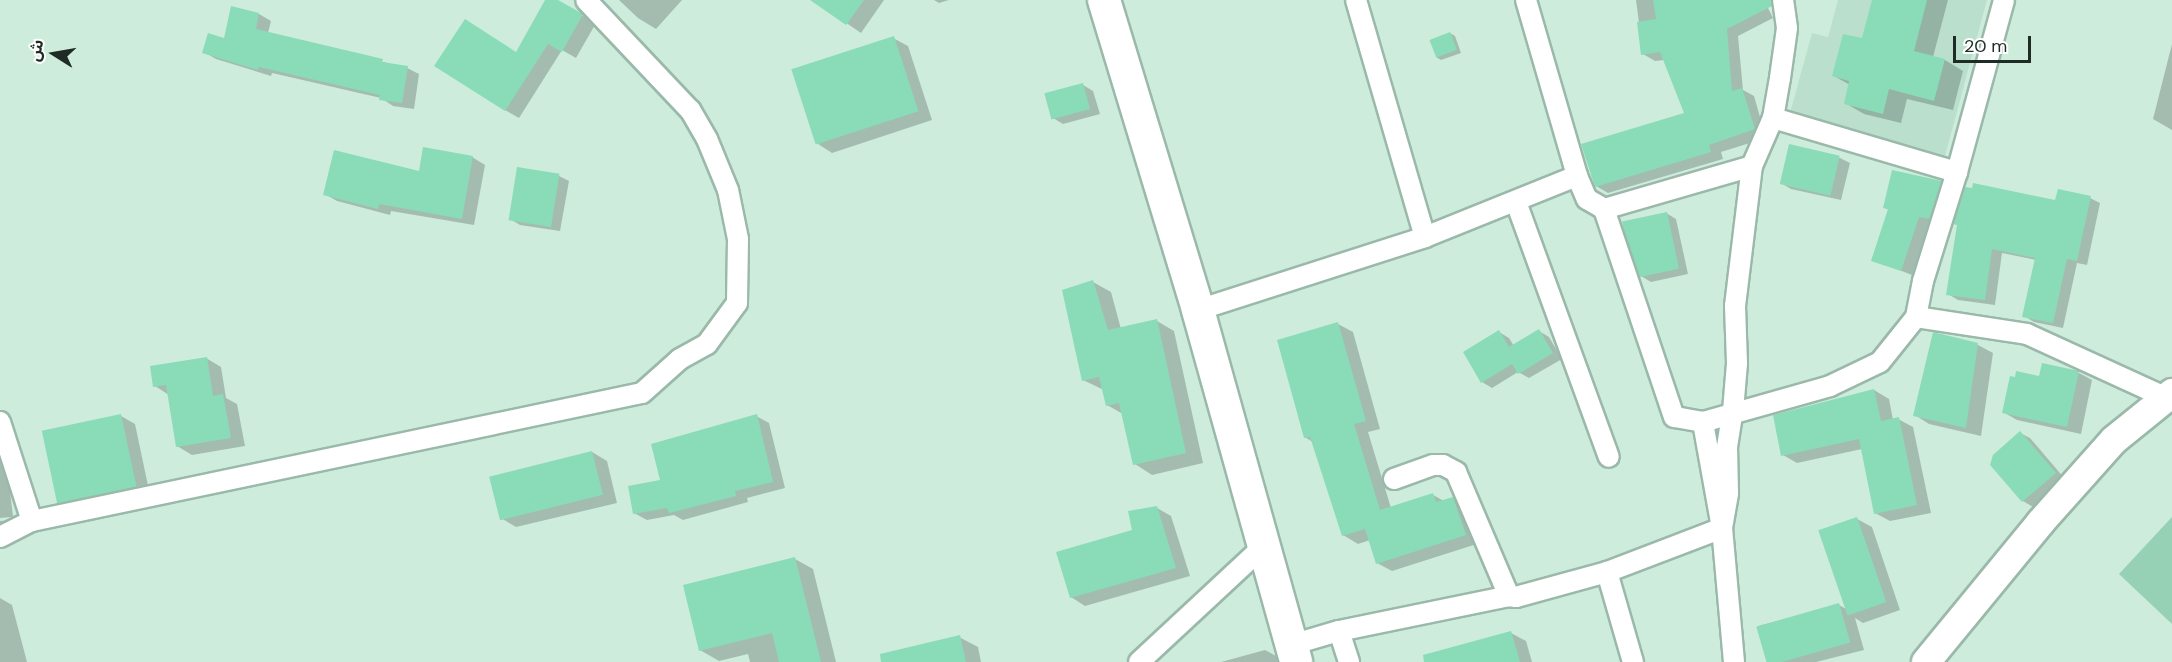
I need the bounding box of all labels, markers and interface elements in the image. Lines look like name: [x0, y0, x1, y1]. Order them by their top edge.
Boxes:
north arrow: [24, 24, 84, 84]
scale bar: [1956, 24, 2034, 62]
text: 20 m: [1964, 34, 2007, 58]
text: ش: [23, 38, 48, 63]

